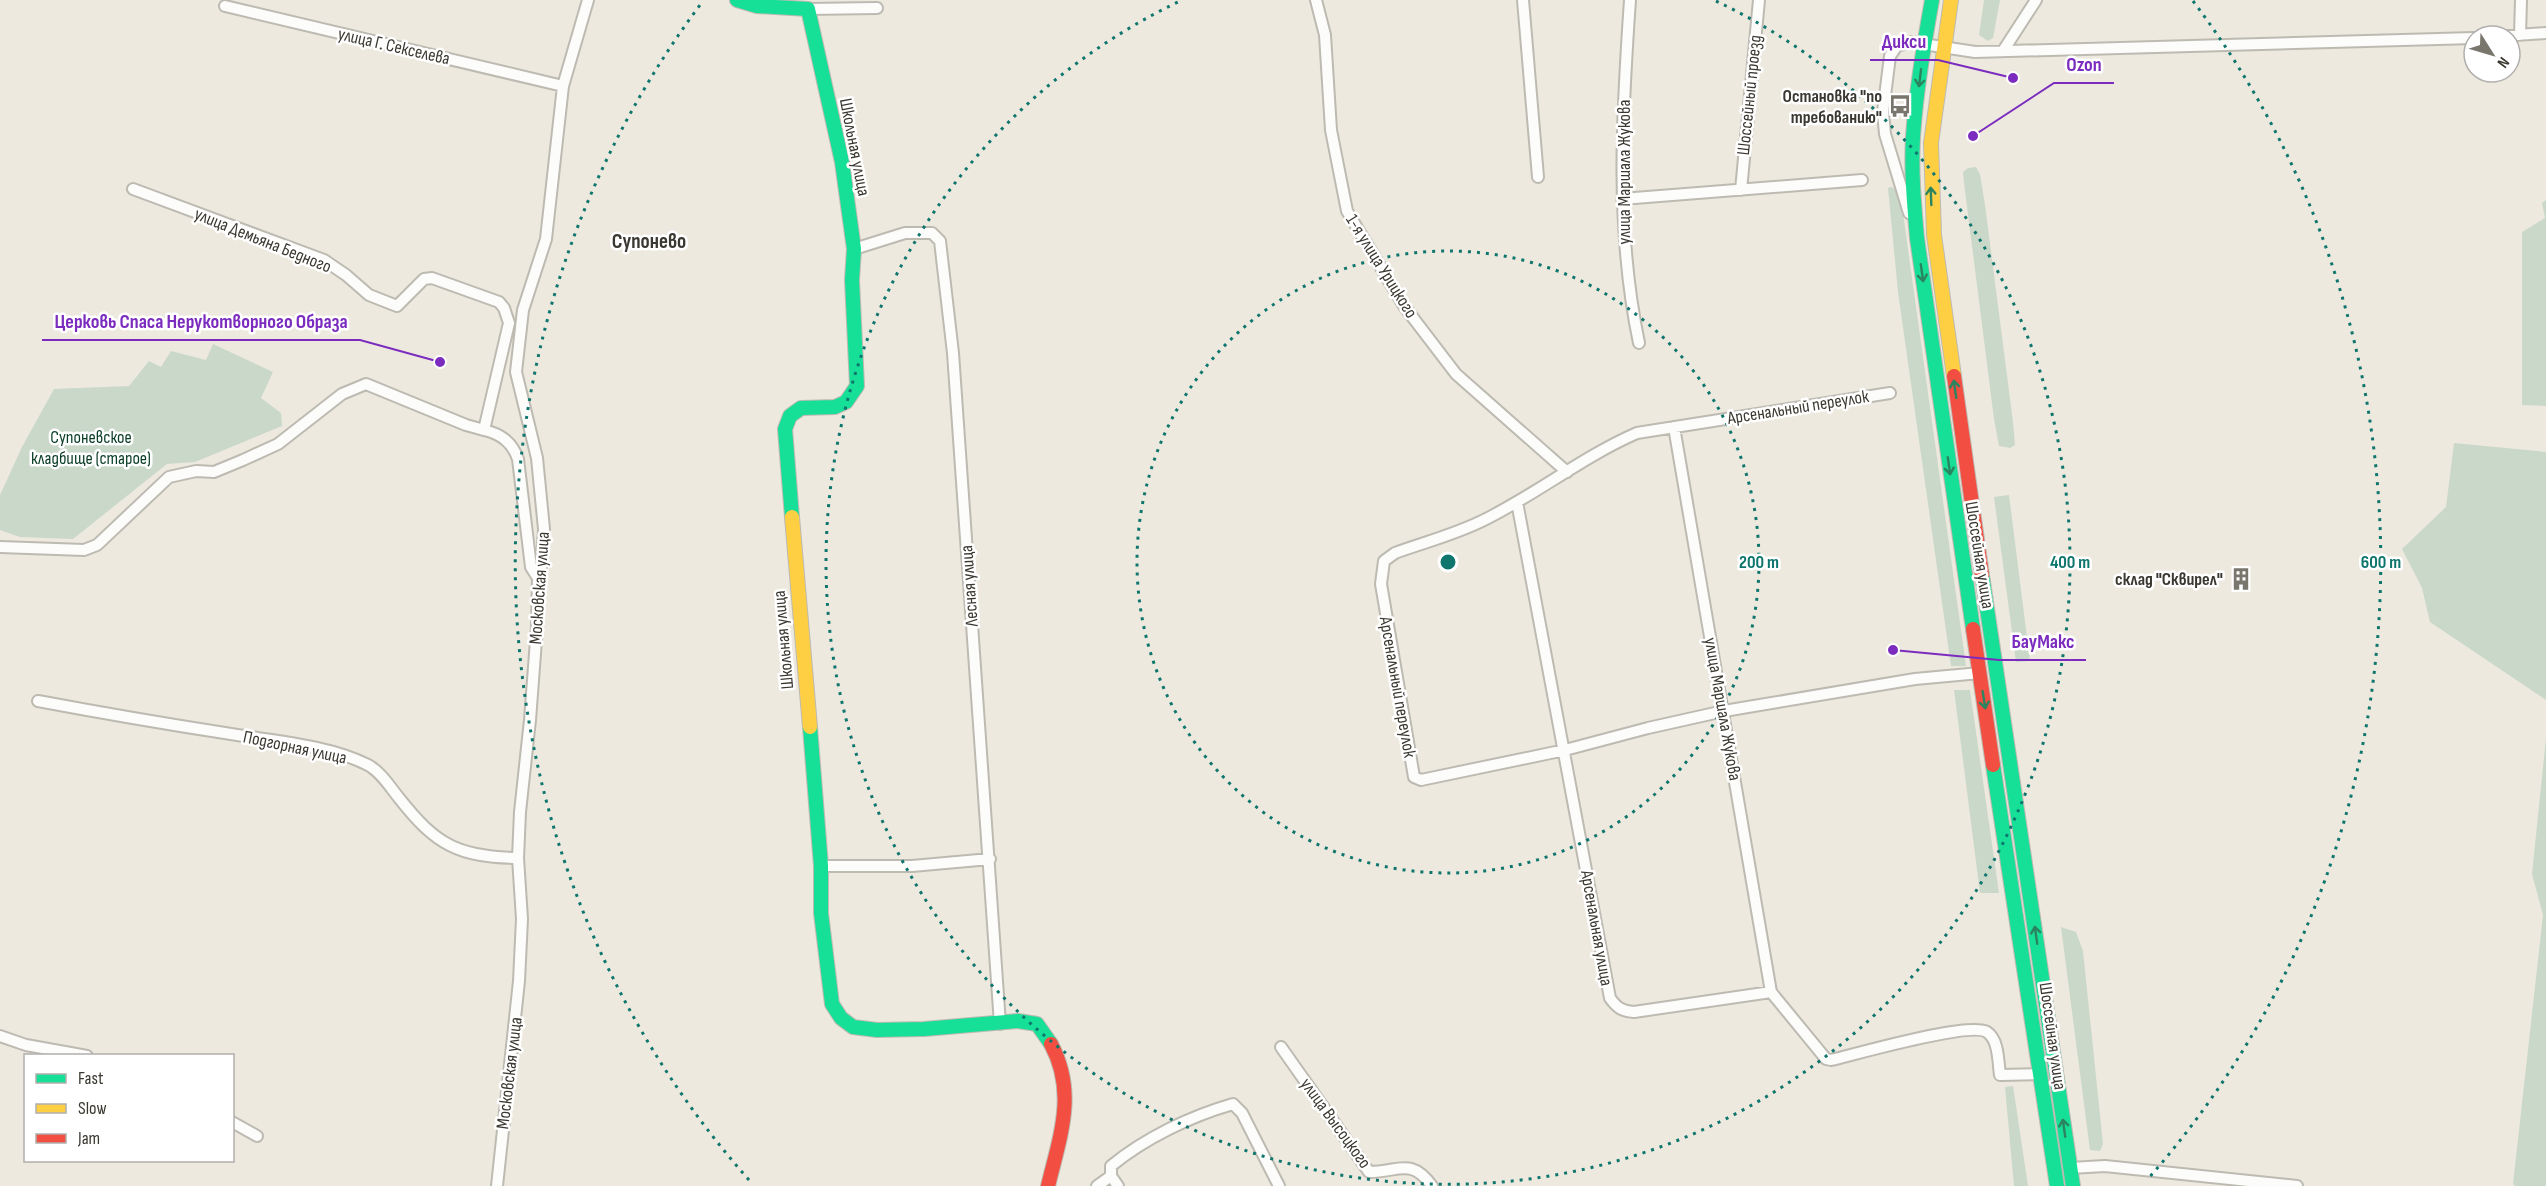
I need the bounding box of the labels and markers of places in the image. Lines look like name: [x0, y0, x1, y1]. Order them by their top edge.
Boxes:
callout: Дикси: [1870, 22, 1938, 60]
callout: Ozon: [2054, 45, 2114, 83]
place label: Остановка "по требованию": [1783, 86, 1882, 128]
bus stop icon: Остановка "по требованию": [1887, 93, 1913, 119]
callout: Церковь Спаса Нерукотворного Образа: [42, 302, 360, 340]
centre of rings: [1438, 552, 1458, 572]
building icon: склад "Сквирел": [2228, 566, 2254, 592]
place label: склад "Сквирел": [2115, 569, 2223, 590]
callout: БауМакс: [1999, 622, 2086, 660]

